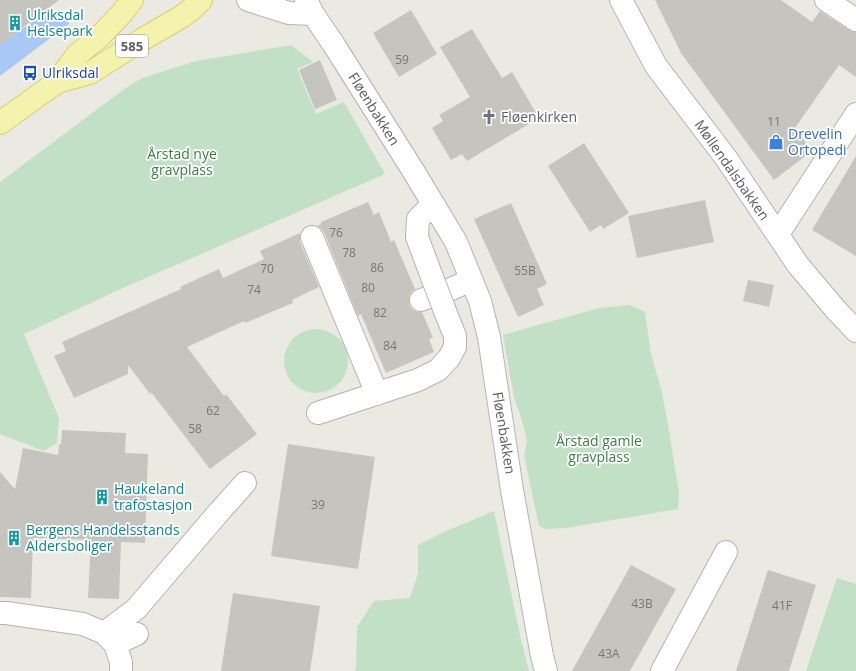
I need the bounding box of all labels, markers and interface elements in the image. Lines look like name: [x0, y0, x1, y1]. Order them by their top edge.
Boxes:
place label: Ulriksdal Helsepark: [27, 5, 93, 40]
building icon: Ulriksdal Helsepark: [6, 14, 24, 32]
road number: 585: [116, 35, 148, 57]
house number: 59: [395, 51, 409, 68]
place label: Ulriksdal: [42, 63, 99, 82]
bus stop icon: Ulriksdal: [21, 64, 39, 82]
street label: Fløenbakken: [344, 68, 405, 149]
place label: Fløenkirken: [501, 107, 577, 126]
church icon: Fløenkirken: [480, 108, 498, 126]
house number: 11: [767, 113, 781, 130]
street label: Møllendalsbakken: [691, 116, 774, 224]
place label: Drevelin Ortopedi: [788, 124, 847, 159]
shop icon: Drevelin Ortopedi: [767, 133, 785, 151]
park label: Årstad nye gravplass: [147, 144, 217, 179]
house number: 76: [329, 224, 343, 241]
house number: 78: [342, 244, 356, 261]
house number: 86: [370, 259, 384, 276]
house number: 70: [260, 260, 274, 277]
house number: 55B: [514, 262, 536, 279]
house number: 80: [361, 279, 375, 296]
house number: 74: [247, 281, 261, 298]
house number: 82: [373, 304, 387, 321]
house number: 84: [383, 337, 397, 354]
street label: Fløenbakken: [489, 390, 520, 475]
house number: 62: [206, 402, 220, 419]
house number: 58: [188, 420, 202, 437]
park label: Årstad gamle gravplass: [556, 431, 642, 466]
place label: Haukeland trafostasjon: [114, 479, 192, 514]
building icon: Haukeland trafostasjon: [93, 488, 111, 506]
house number: 39: [311, 496, 325, 513]
place label: Bergens Handelsstands Aldersboliger: [26, 520, 180, 555]
building icon: Bergens Handelsstands Aldersboliger: [5, 529, 23, 547]
house number: 43B: [631, 595, 653, 612]
house number: 41F: [772, 597, 792, 614]
house number: 43A: [598, 645, 620, 662]

